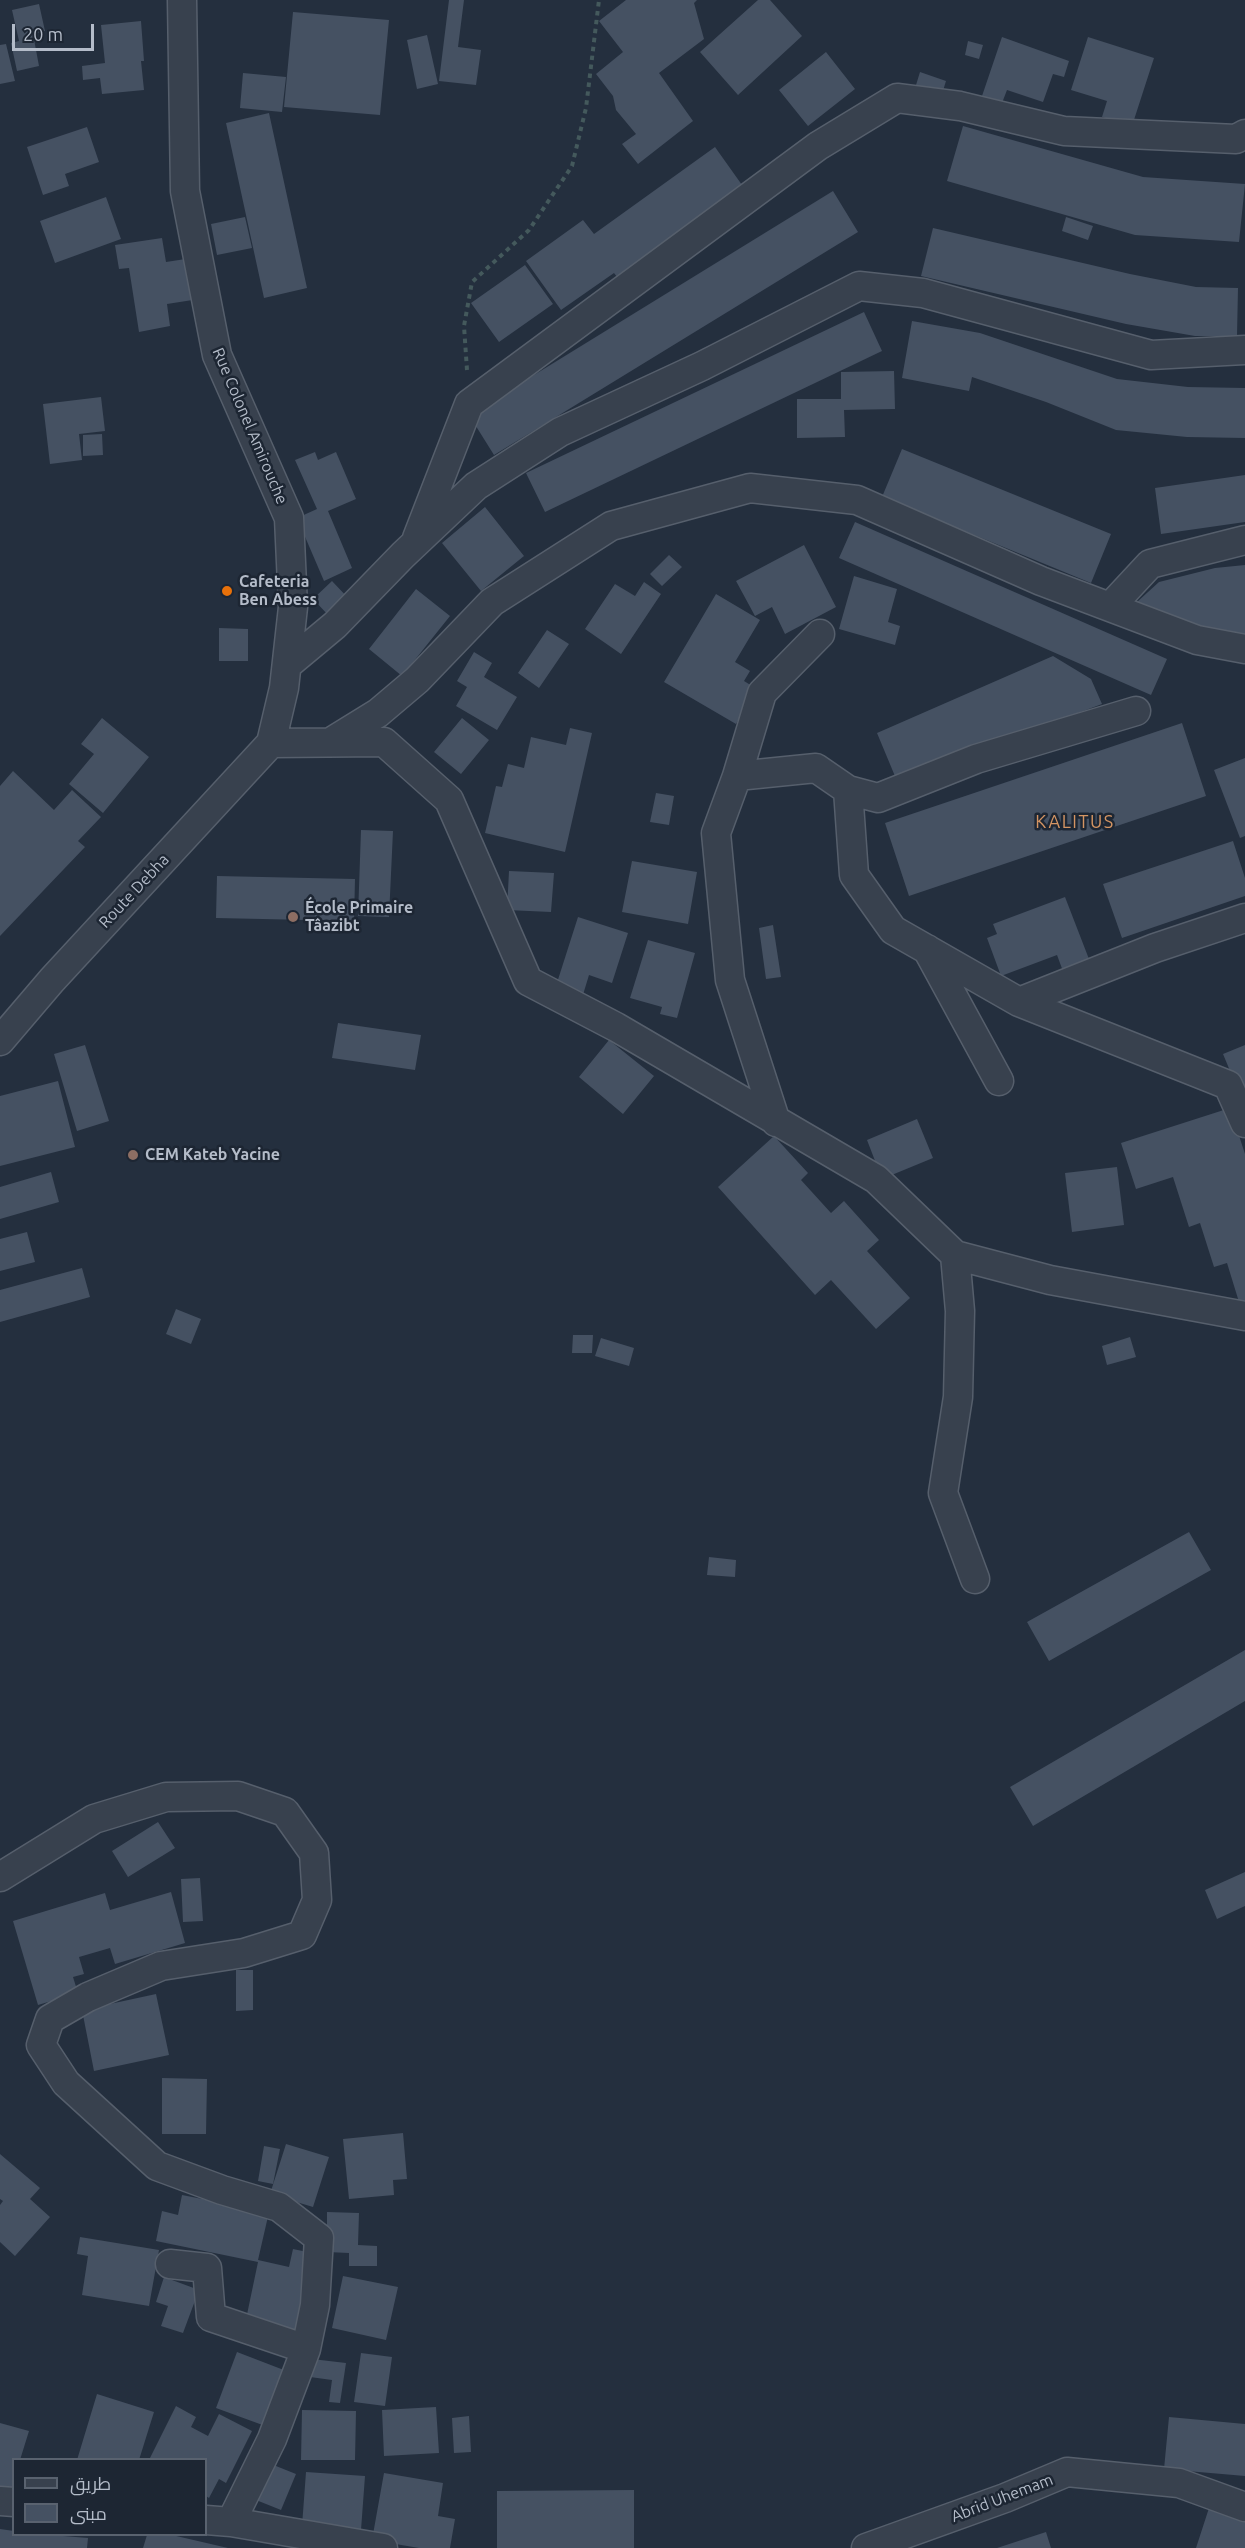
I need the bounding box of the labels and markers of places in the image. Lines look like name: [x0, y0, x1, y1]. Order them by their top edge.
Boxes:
place label: Cafeteria Ben Abess: [239, 572, 317, 610]
marker: Cafeteria Ben Abess: [220, 584, 234, 598]
place label: École Primaire Tâazibt: [305, 898, 413, 936]
marker: École Primaire Tâazibt: [286, 910, 300, 924]
place label: CEM Kateb Yacine: [145, 1145, 280, 1165]
marker: CEM Kateb Yacine: [126, 1148, 140, 1162]

